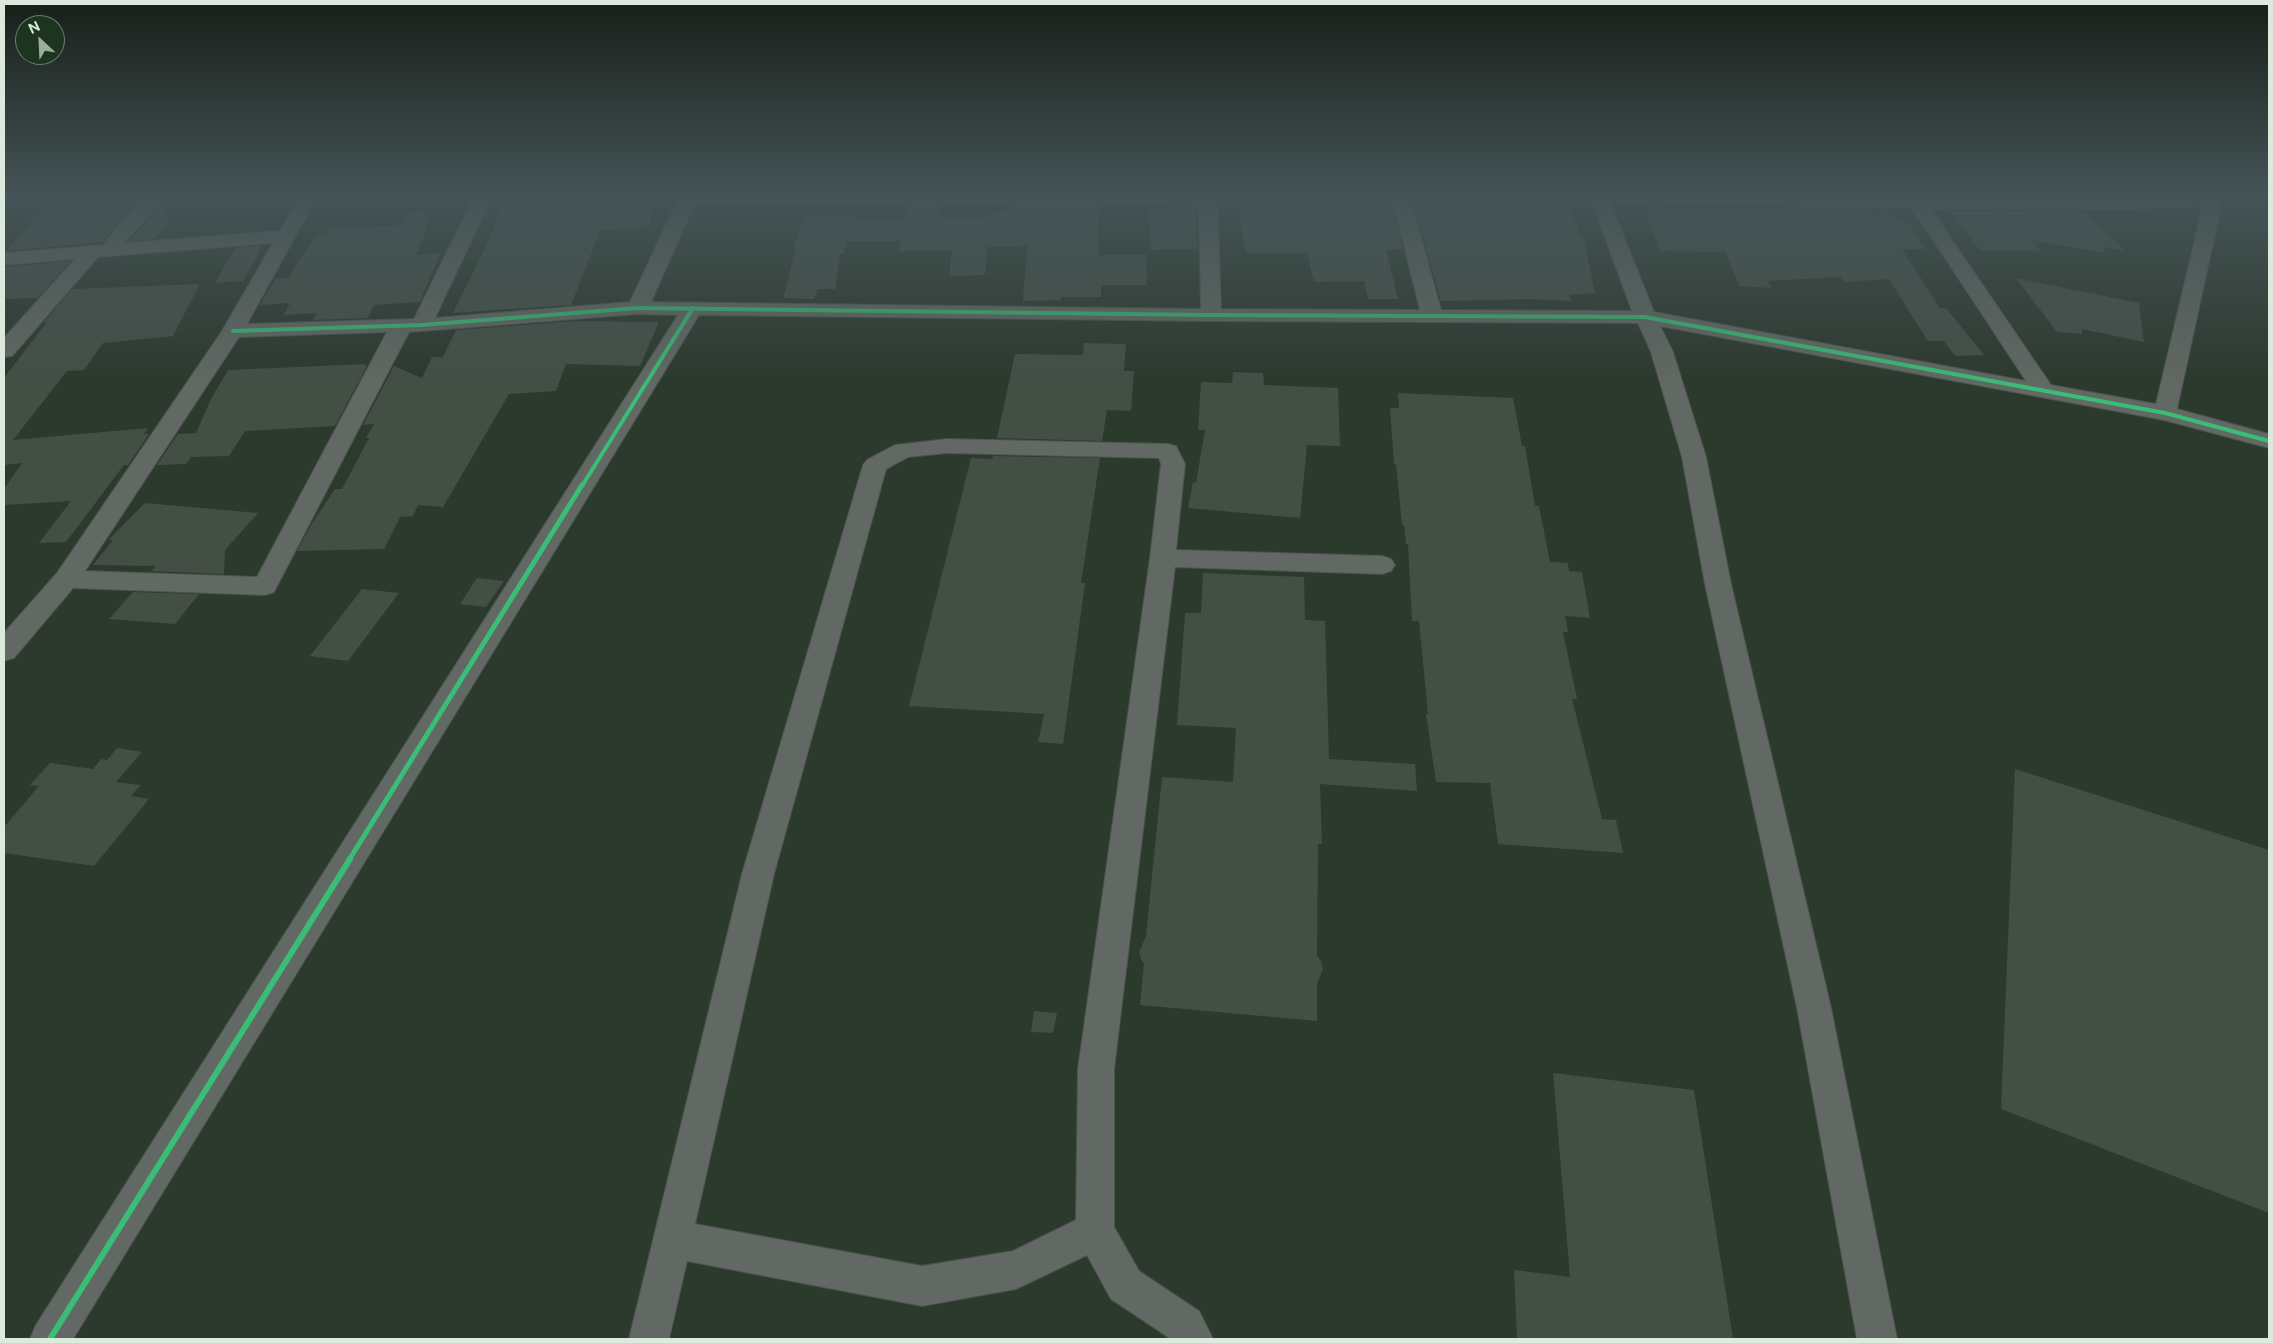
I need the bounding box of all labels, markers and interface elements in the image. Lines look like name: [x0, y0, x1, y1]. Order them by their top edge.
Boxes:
north arrow: [15, 15, 65, 65]
text: N: [26, 18, 42, 37]

